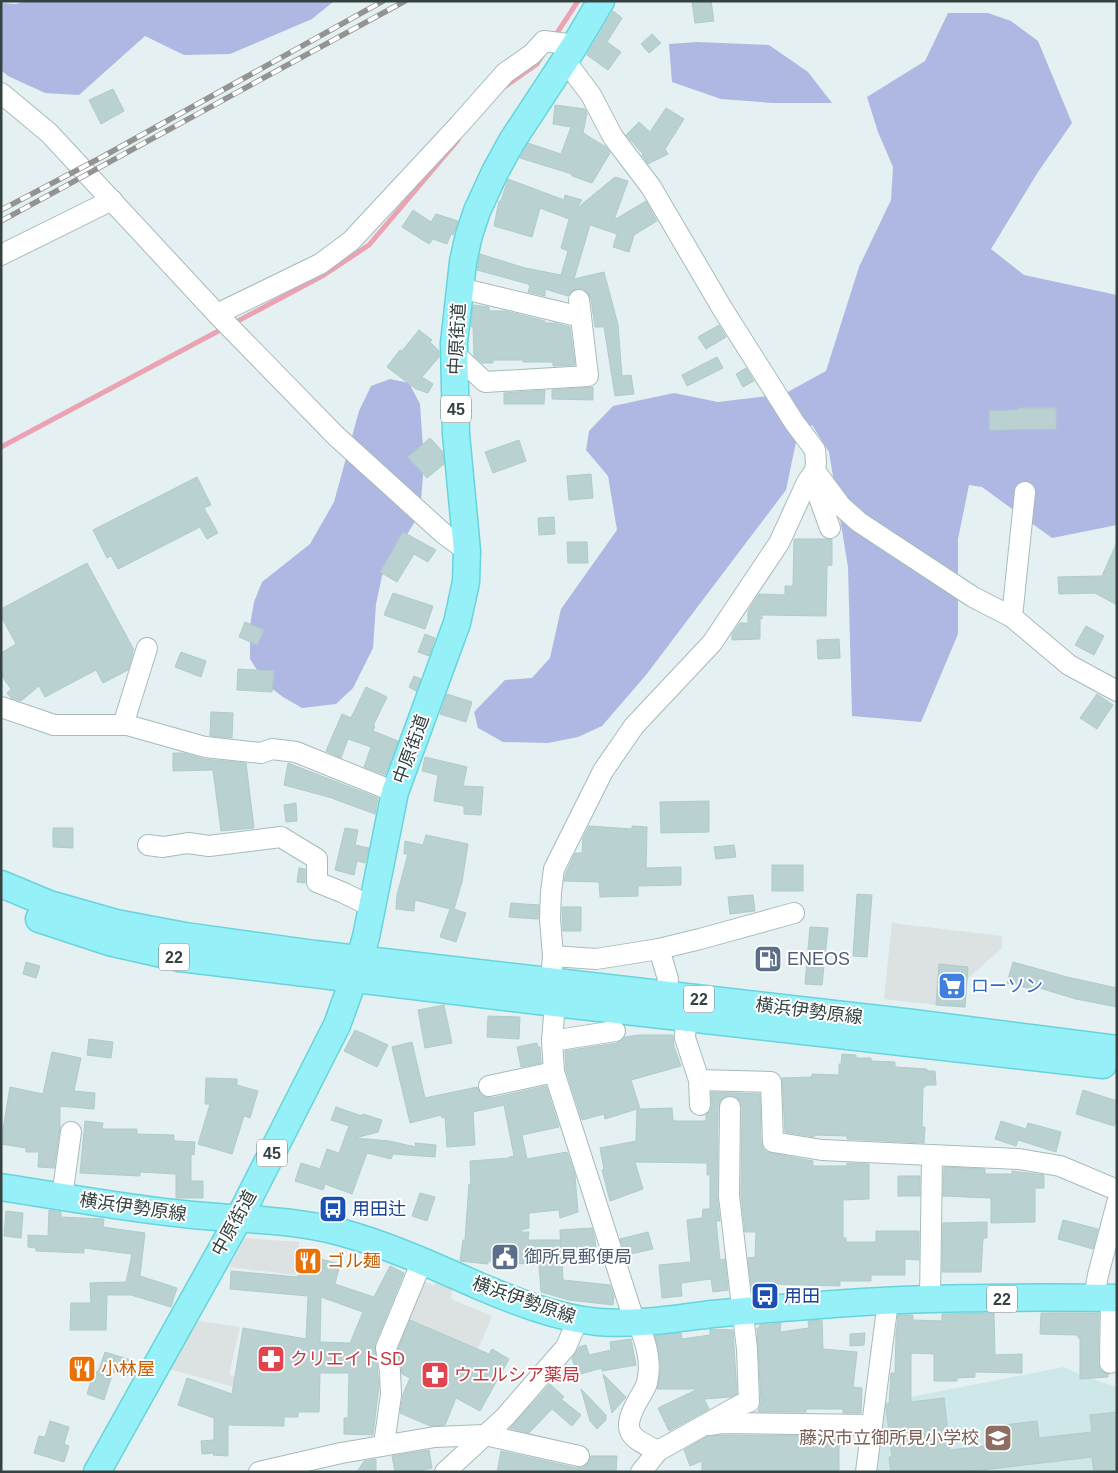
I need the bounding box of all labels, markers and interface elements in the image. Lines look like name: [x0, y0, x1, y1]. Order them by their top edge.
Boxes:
street label: 中原街道: [445, 303, 469, 375]
road number: 45: [441, 396, 471, 422]
street label: 中原街道: [389, 712, 433, 786]
road number: 22: [159, 944, 189, 970]
fuel station icon: ENEOS: [753, 944, 783, 974]
place label: ENEOS: [787, 949, 850, 969]
supermarket icon: ローソン: [937, 971, 967, 1001]
place label: ローソン: [971, 976, 1043, 996]
road number: 22: [684, 986, 714, 1012]
street label: 横浜伊勢原線: [754, 994, 864, 1028]
road number: 45: [257, 1140, 287, 1166]
street label: 中原街道: [208, 1187, 260, 1259]
street label: 横浜伊勢原線: [78, 1190, 188, 1224]
bus stop icon: 用田辻: [318, 1194, 348, 1224]
place label: 用田辻: [352, 1199, 406, 1219]
public building icon: 御所見郵便局: [490, 1242, 520, 1272]
restaurant icon: ゴル麺: [293, 1246, 323, 1276]
place label: 御所見郵便局: [524, 1247, 632, 1267]
place label: ゴル麺: [327, 1251, 381, 1271]
street label: 横浜伊勢原線: [470, 1273, 578, 1327]
bus stop icon: 用田: [750, 1281, 780, 1311]
place label: 用田: [784, 1286, 820, 1306]
road number: 22: [987, 1286, 1017, 1312]
pharmacy icon: クリエイトSD: [256, 1344, 286, 1374]
place label: クリエイトSD: [290, 1349, 405, 1369]
restaurant icon: 小林屋: [67, 1354, 97, 1384]
place label: 小林屋: [101, 1359, 155, 1379]
pharmacy icon: ウエルシア薬局: [420, 1360, 450, 1390]
place label: ウエルシア薬局: [454, 1365, 580, 1385]
school or university icon: 藤沢市立御所見小学校: [983, 1423, 1013, 1453]
place label: 藤沢市立御所見小学校: [799, 1428, 979, 1448]

